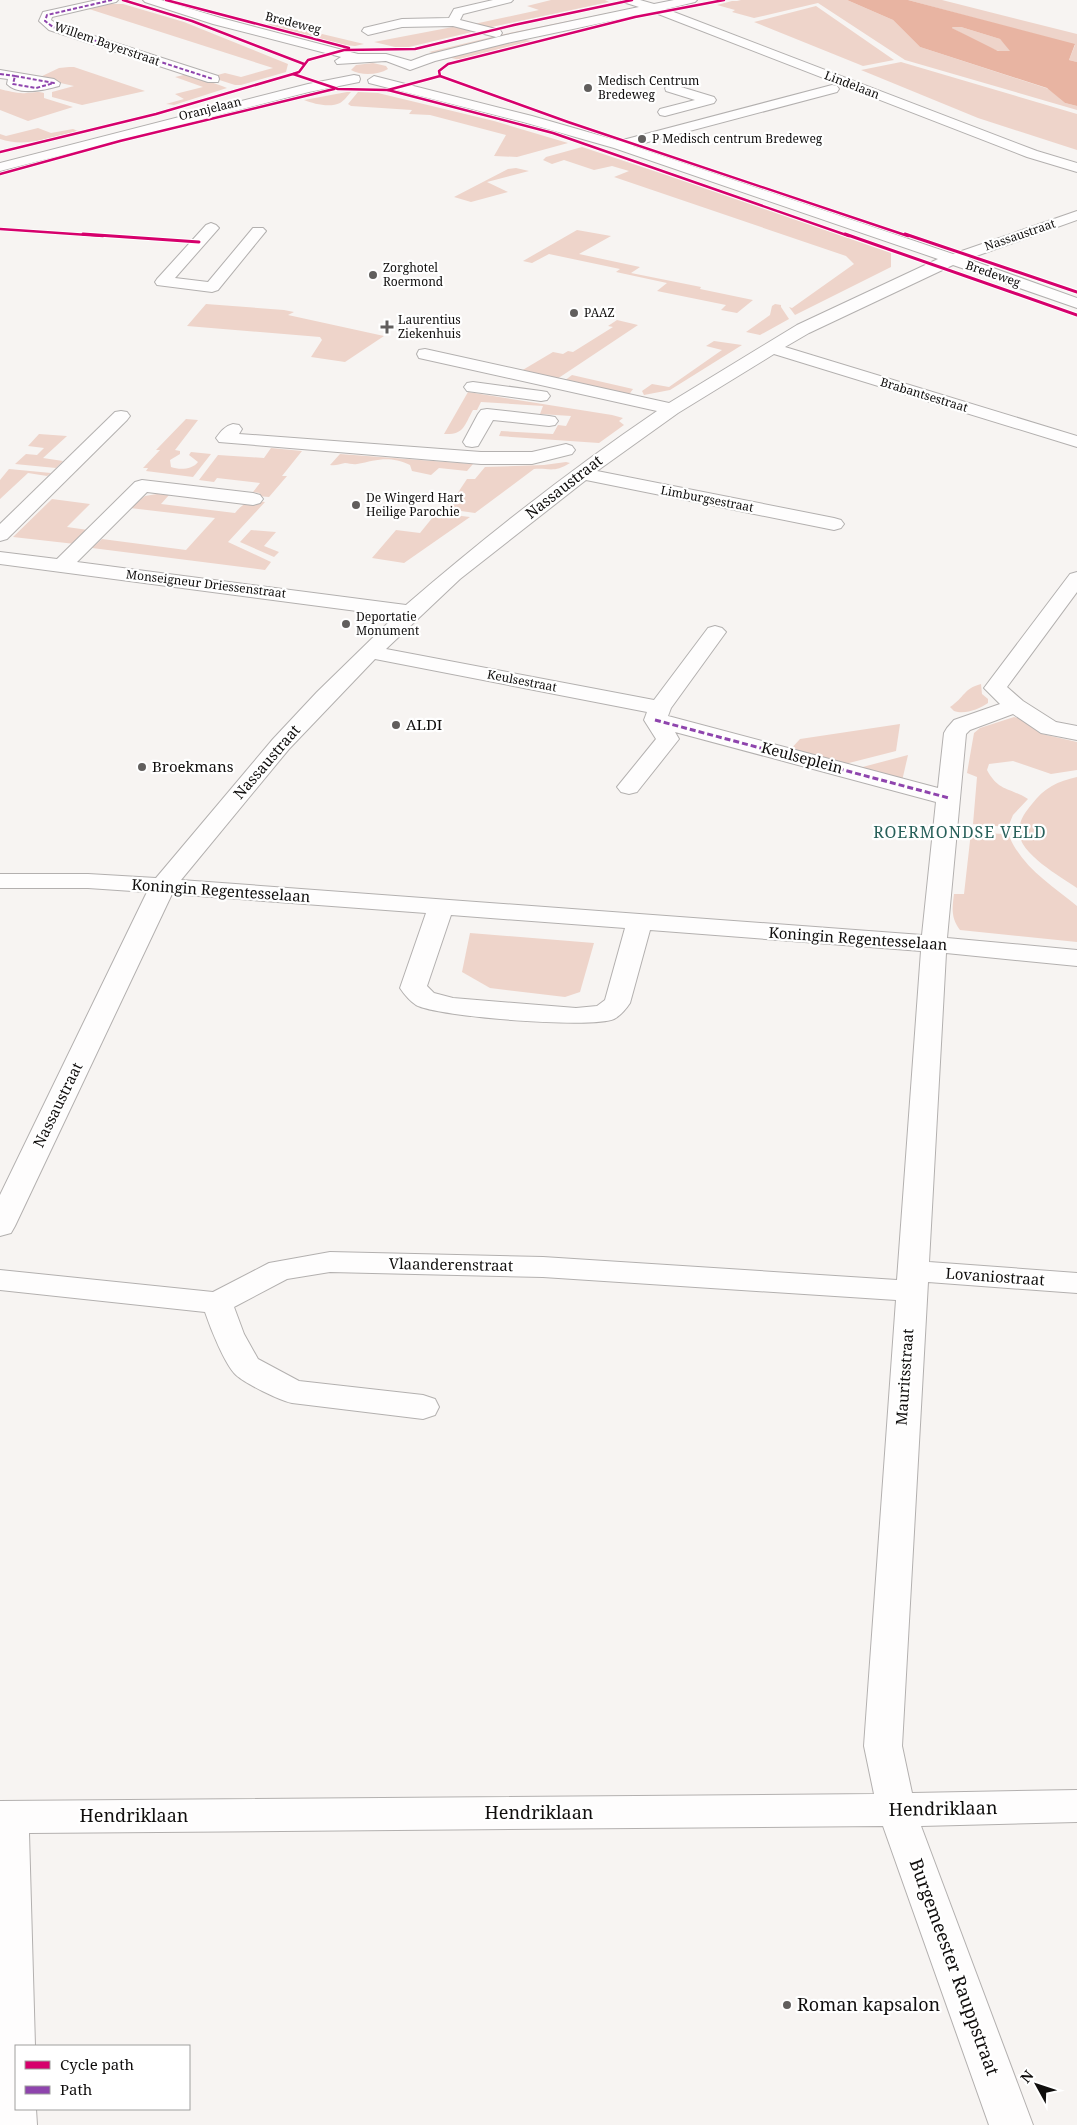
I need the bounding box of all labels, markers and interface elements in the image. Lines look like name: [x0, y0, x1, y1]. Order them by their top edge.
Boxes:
street label: Bredeweg: [263, 7, 323, 38]
street label: Willem Bayerstraat: [52, 17, 162, 70]
street label: Lindelaan: [822, 66, 882, 103]
place label: Medisch Centrum Bredeweg: [598, 72, 699, 103]
marker: Medisch Centrum Bredeweg: [582, 82, 594, 94]
street label: Oranjelaan: [177, 92, 243, 124]
place label: P Medisch centrum Bredeweg: [652, 130, 823, 147]
marker: P Medisch centrum Bredeweg: [636, 133, 648, 145]
street label: Nassaustraat: [982, 214, 1058, 255]
street label: Bredeweg: [963, 256, 1023, 291]
place label: Zorghotel Roermond: [383, 259, 444, 290]
marker: Zorghotel Roermond: [367, 269, 379, 281]
place label: PAAZ: [584, 304, 615, 321]
marker: PAAZ: [568, 307, 580, 319]
place label: Laurentius Ziekenhuis: [398, 311, 461, 342]
marker: Laurentius Ziekenhuis: [380, 320, 394, 334]
street label: Brabantsestraat: [878, 373, 970, 416]
street label: Nassaustraat: [521, 450, 606, 523]
street label: Limburgsestraat: [659, 481, 755, 516]
place label: De Wingerd Hart Heilige Parochie: [366, 489, 464, 520]
marker: De Wingerd Hart Heilige Parochie: [350, 499, 362, 511]
street label: Monseigneur Driessenstraat: [125, 565, 287, 602]
place label: Deportatie Monument: [356, 608, 419, 639]
marker: Deportatie Monument: [340, 618, 352, 630]
street label: Keulsestraat: [486, 665, 558, 696]
place label: ALDI: [406, 714, 442, 734]
marker: ALDI: [390, 719, 402, 731]
street label: Nassaustraat: [228, 720, 304, 803]
street label: Keulseplein: [759, 737, 846, 778]
place label: Broekmans: [152, 756, 234, 776]
marker: Broekmans: [136, 761, 148, 773]
district label: ROERMONDSE VELD: [873, 821, 1047, 843]
street label: Koningin Regentesselaan: [131, 874, 311, 906]
street label: Koningin Regentesselaan: [768, 922, 948, 954]
street label: Nassaustraat: [28, 1059, 86, 1150]
street label: Vlaanderenstraat: [389, 1253, 513, 1275]
street label: Lovaniostraat: [945, 1263, 1045, 1289]
street label: Mauritsstraat: [891, 1328, 917, 1426]
street label: Hendriklaan: [888, 1795, 998, 1821]
street label: Hendriklaan: [485, 1800, 594, 1824]
street label: Hendriklaan: [80, 1803, 189, 1827]
street label: Burgemeester Rauppstraat: [904, 1855, 1005, 2078]
place label: Roman kapsalon: [797, 1992, 941, 2016]
marker: Roman kapsalon: [781, 1999, 793, 2011]
legend: [15, 2045, 190, 2110]
text: Cycle path: [60, 2054, 135, 2074]
north arrow: [1012, 2060, 1062, 2110]
text: N: [1016, 2066, 1037, 2087]
text: Path: [60, 2079, 93, 2099]

